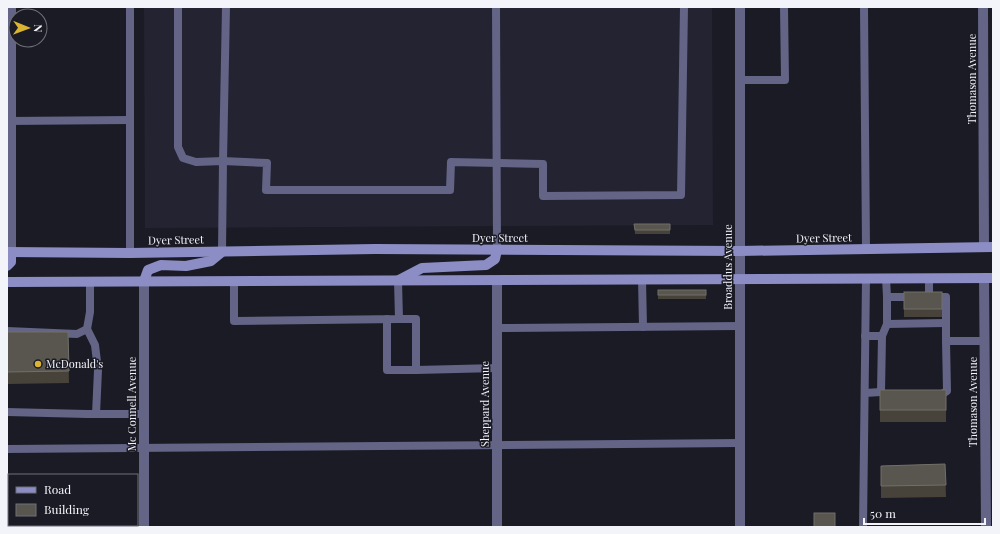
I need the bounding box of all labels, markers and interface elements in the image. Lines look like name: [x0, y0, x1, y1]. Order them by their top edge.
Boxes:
north arrow: [8, 8, 48, 48]
text: N: [31, 24, 46, 32]
street label: Thomason Avenue: [964, 33, 979, 124]
street label: Broaddus Avenue: [720, 224, 735, 310]
street label: Dyer Street: [472, 230, 528, 245]
street label: Dyer Street: [796, 230, 852, 245]
street label: Dyer Street: [148, 232, 204, 247]
place label: McDonald's: [46, 356, 103, 371]
street label: Mc Connell Avenue: [124, 356, 139, 451]
street label: Thomason Avenue: [965, 356, 980, 447]
marker: McDonald's: [33, 359, 43, 369]
street label: Sheppard Avenue: [477, 361, 492, 447]
legend: [8, 474, 138, 526]
text: Road: [44, 481, 71, 497]
scale bar: [864, 500, 985, 526]
text: Building: [44, 501, 90, 517]
text: 50 m: [870, 505, 896, 521]

